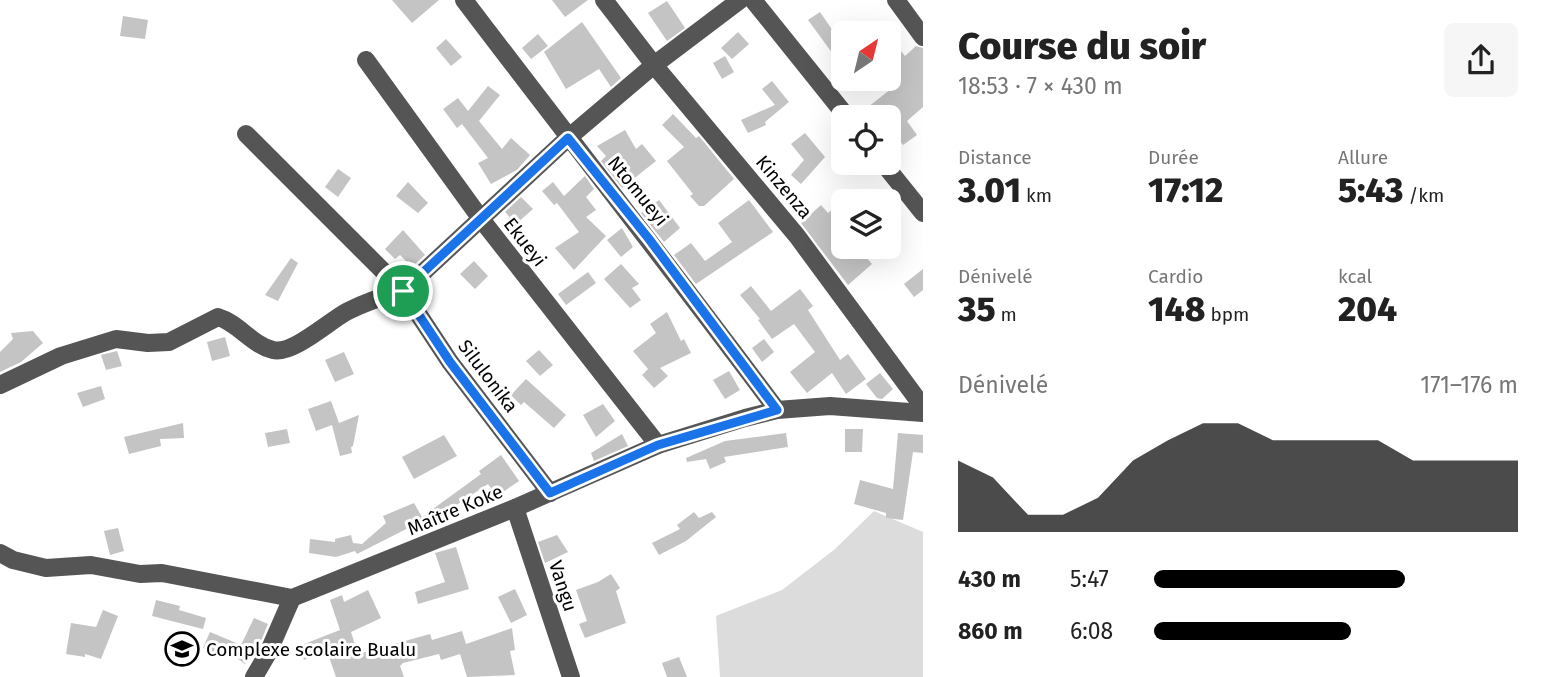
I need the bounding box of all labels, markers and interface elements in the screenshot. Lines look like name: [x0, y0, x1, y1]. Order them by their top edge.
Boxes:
north arrow: [831, 21, 901, 91]
map controls: [831, 21, 901, 259]
text: Course du soir: [958, 23, 1206, 69]
button: share: [1444, 23, 1518, 97]
text: 18:53 · 7 × 430 m: [958, 72, 1123, 100]
button: locate: [831, 105, 901, 175]
text: Distance: [958, 146, 1032, 169]
text: Durée: [1148, 146, 1199, 169]
text: Allure: [1338, 146, 1388, 169]
street label: Kinzenza: [751, 151, 817, 223]
street label: Ntomueyi: [603, 152, 673, 230]
text: 3.01: [958, 169, 1021, 211]
text: 17:12: [1148, 169, 1223, 211]
text: 5:43: [1338, 169, 1403, 211]
text: km: [1021, 184, 1052, 207]
text: /km: [1403, 184, 1444, 207]
button: layers: [831, 189, 901, 259]
street label: Ekueyi: [499, 213, 551, 271]
pin: [373, 261, 433, 321]
text: Dénivelé: [958, 265, 1033, 288]
text: Cardio: [1148, 265, 1203, 288]
text: kcal: [1338, 265, 1372, 288]
icon: arrive: [384, 272, 422, 310]
text: 35: [958, 288, 996, 330]
text: 148: [1148, 288, 1205, 330]
text: 204: [1338, 288, 1397, 330]
text: m: [996, 303, 1017, 326]
text: bpm: [1205, 303, 1249, 326]
street label: Silulonika: [453, 335, 523, 417]
text: Dénivelé: [958, 371, 1048, 399]
text: 171–176 m: [1420, 371, 1518, 399]
street label: Maître Koke: [404, 480, 506, 540]
street label: Vangu: [544, 558, 582, 614]
text: 430 m: [958, 565, 1021, 593]
text: 5:47: [1070, 565, 1109, 593]
text: 860 m: [958, 617, 1023, 645]
text: 6:08: [1070, 617, 1113, 645]
school or university icon: Complexe scolaire Bualu: [163, 630, 201, 668]
place label: Complexe scolaire Bualu: [206, 638, 416, 661]

